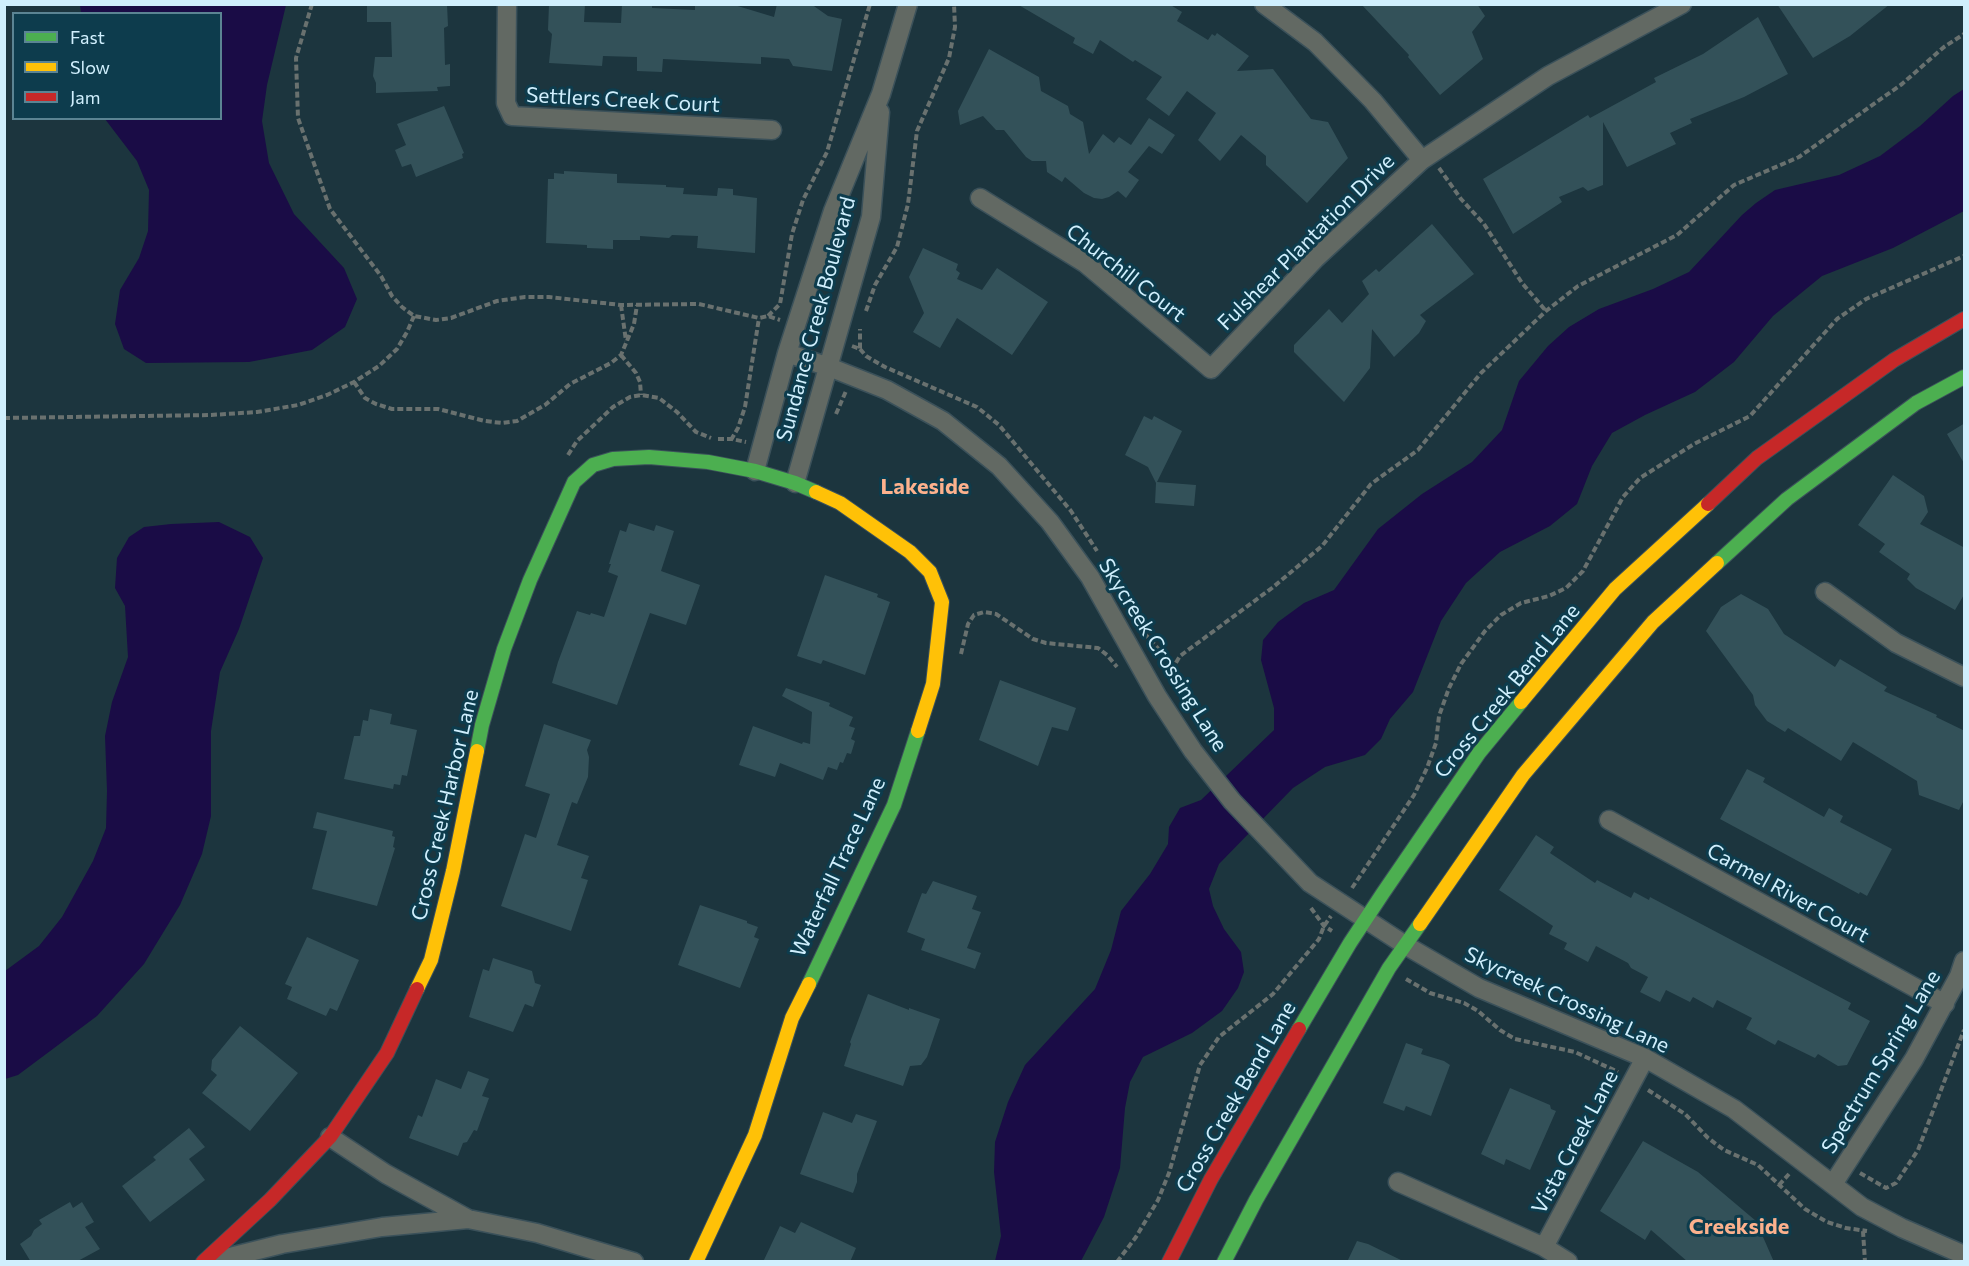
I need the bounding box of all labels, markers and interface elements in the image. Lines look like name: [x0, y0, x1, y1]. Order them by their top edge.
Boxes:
legend: [12, 12, 222, 120]
text: Fast: [70, 26, 105, 48]
text: Slow: [70, 56, 110, 78]
street label: Settlers Creek Court: [525, 82, 721, 118]
text: Jam: [70, 86, 100, 108]
street label: Fulshear Plantation Drive: [1212, 148, 1400, 336]
street label: Sundance Creek Boulevard: [771, 194, 861, 444]
street label: Churchill Court: [1061, 219, 1191, 327]
district label: Lakeside: [881, 474, 969, 500]
street label: Skycreek Crossing Lane: [1093, 554, 1233, 756]
street label: Cross Creek Bend Lane: [1429, 599, 1585, 783]
street label: Cross Creek Harbor Lane: [406, 687, 484, 923]
street label: Waterfall Trace Lane: [785, 773, 891, 961]
street label: Carmel River Court: [1703, 838, 1873, 948]
street label: Skycreek Crossing Lane: [1461, 941, 1673, 1059]
street label: Spectrum Spring Lane: [1816, 966, 1946, 1158]
street label: Cross Creek Bend Lane: [1171, 997, 1301, 1197]
street label: Vista Creek Lane: [1527, 1066, 1623, 1218]
district label: Creekside: [1689, 1214, 1789, 1240]

